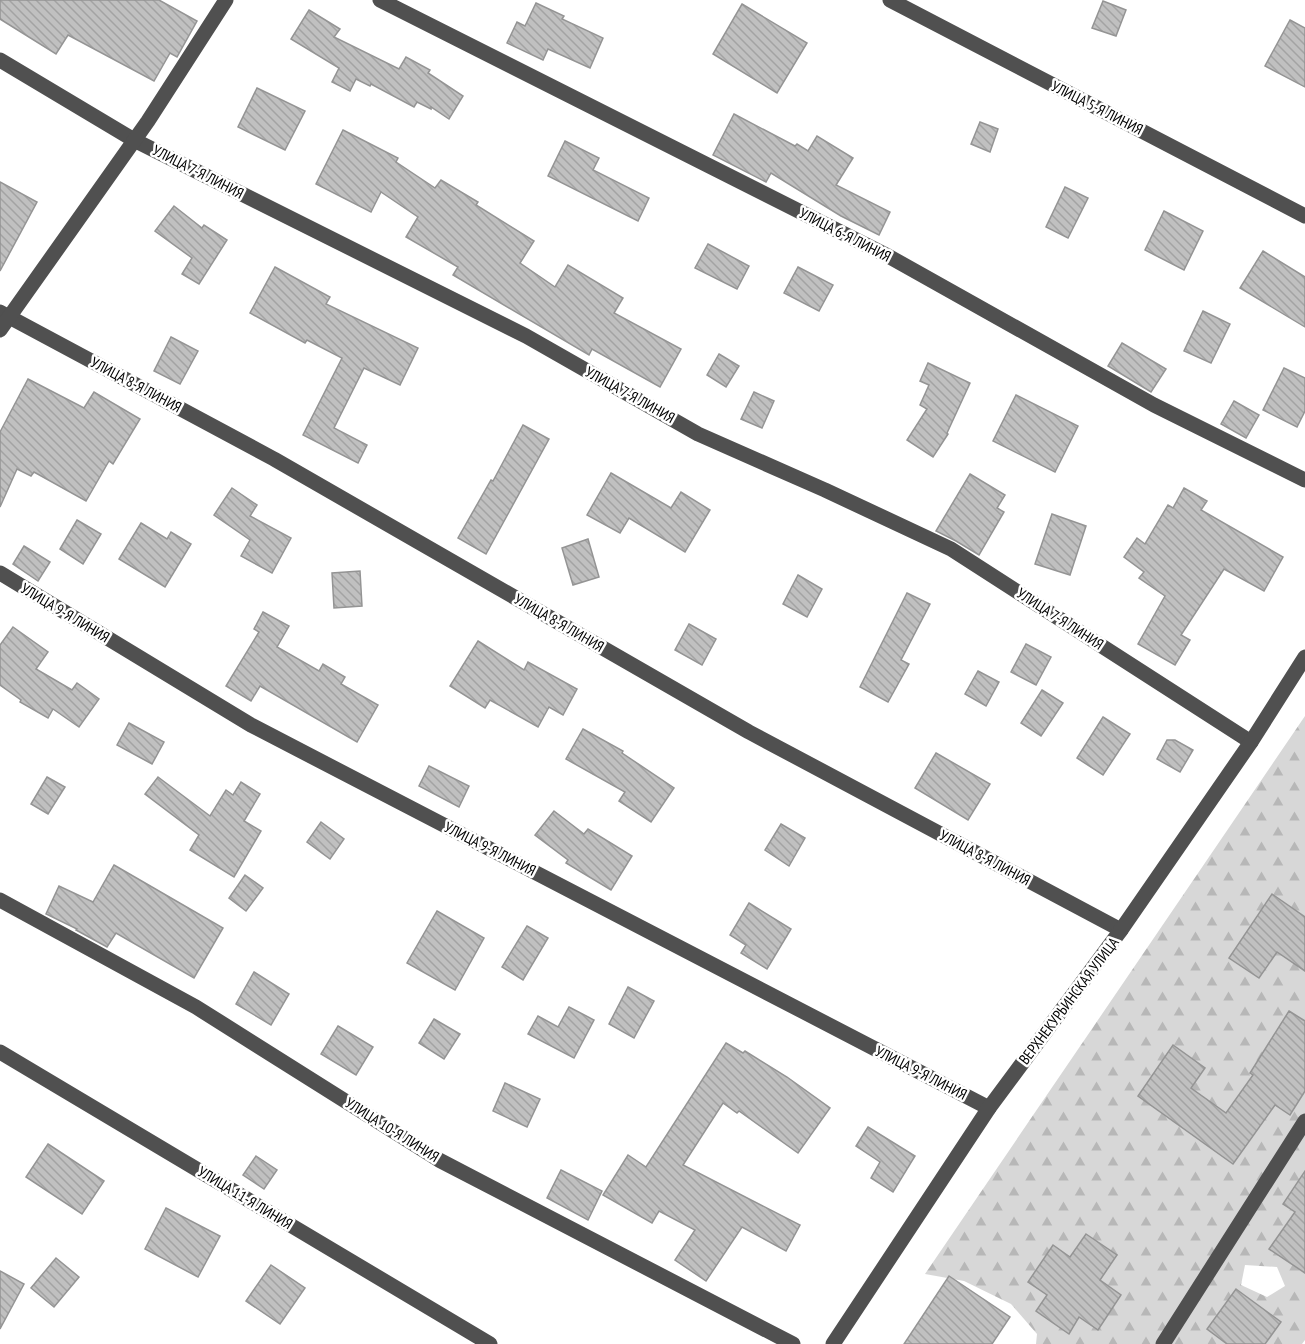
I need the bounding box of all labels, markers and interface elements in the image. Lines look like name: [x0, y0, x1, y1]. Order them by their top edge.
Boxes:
street label: УЛИЦА 5-Я ЛИНИЯ: [1048, 76, 1146, 139]
street label: УЛИЦА 7-Я ЛИНИЯ: [150, 140, 247, 203]
street label: УЛИЦА 6-Я ЛИНИЯ: [796, 203, 894, 266]
street label: УЛИЦА 8-Я ЛИНИЯ: [87, 353, 185, 417]
street label: УЛИЦА 7-Я ЛИНИЯ: [582, 362, 678, 427]
street label: УЛИЦА 9-Я ЛИНИЯ: [17, 579, 113, 647]
street label: УЛИЦА 7-Я ЛИНИЯ: [1013, 583, 1107, 654]
street label: УЛИЦА 8-Я ЛИНИЯ: [511, 589, 607, 656]
street label: УЛИЦА 9-Я ЛИНИЯ: [441, 817, 539, 880]
street label: УЛИЦА 8-Я ЛИНИЯ: [936, 826, 1034, 890]
street label: ВЕРХНЕКУРЬИНСКАЯ УЛИЦА: [1015, 933, 1123, 1068]
street label: УЛИЦА 9-Я ЛИНИЯ: [872, 1041, 970, 1104]
street label: УЛИЦА 10-Я ЛИНИЯ: [342, 1093, 443, 1166]
street label: УЛИЦА 11-Я ЛИНИЯ: [194, 1162, 296, 1233]

